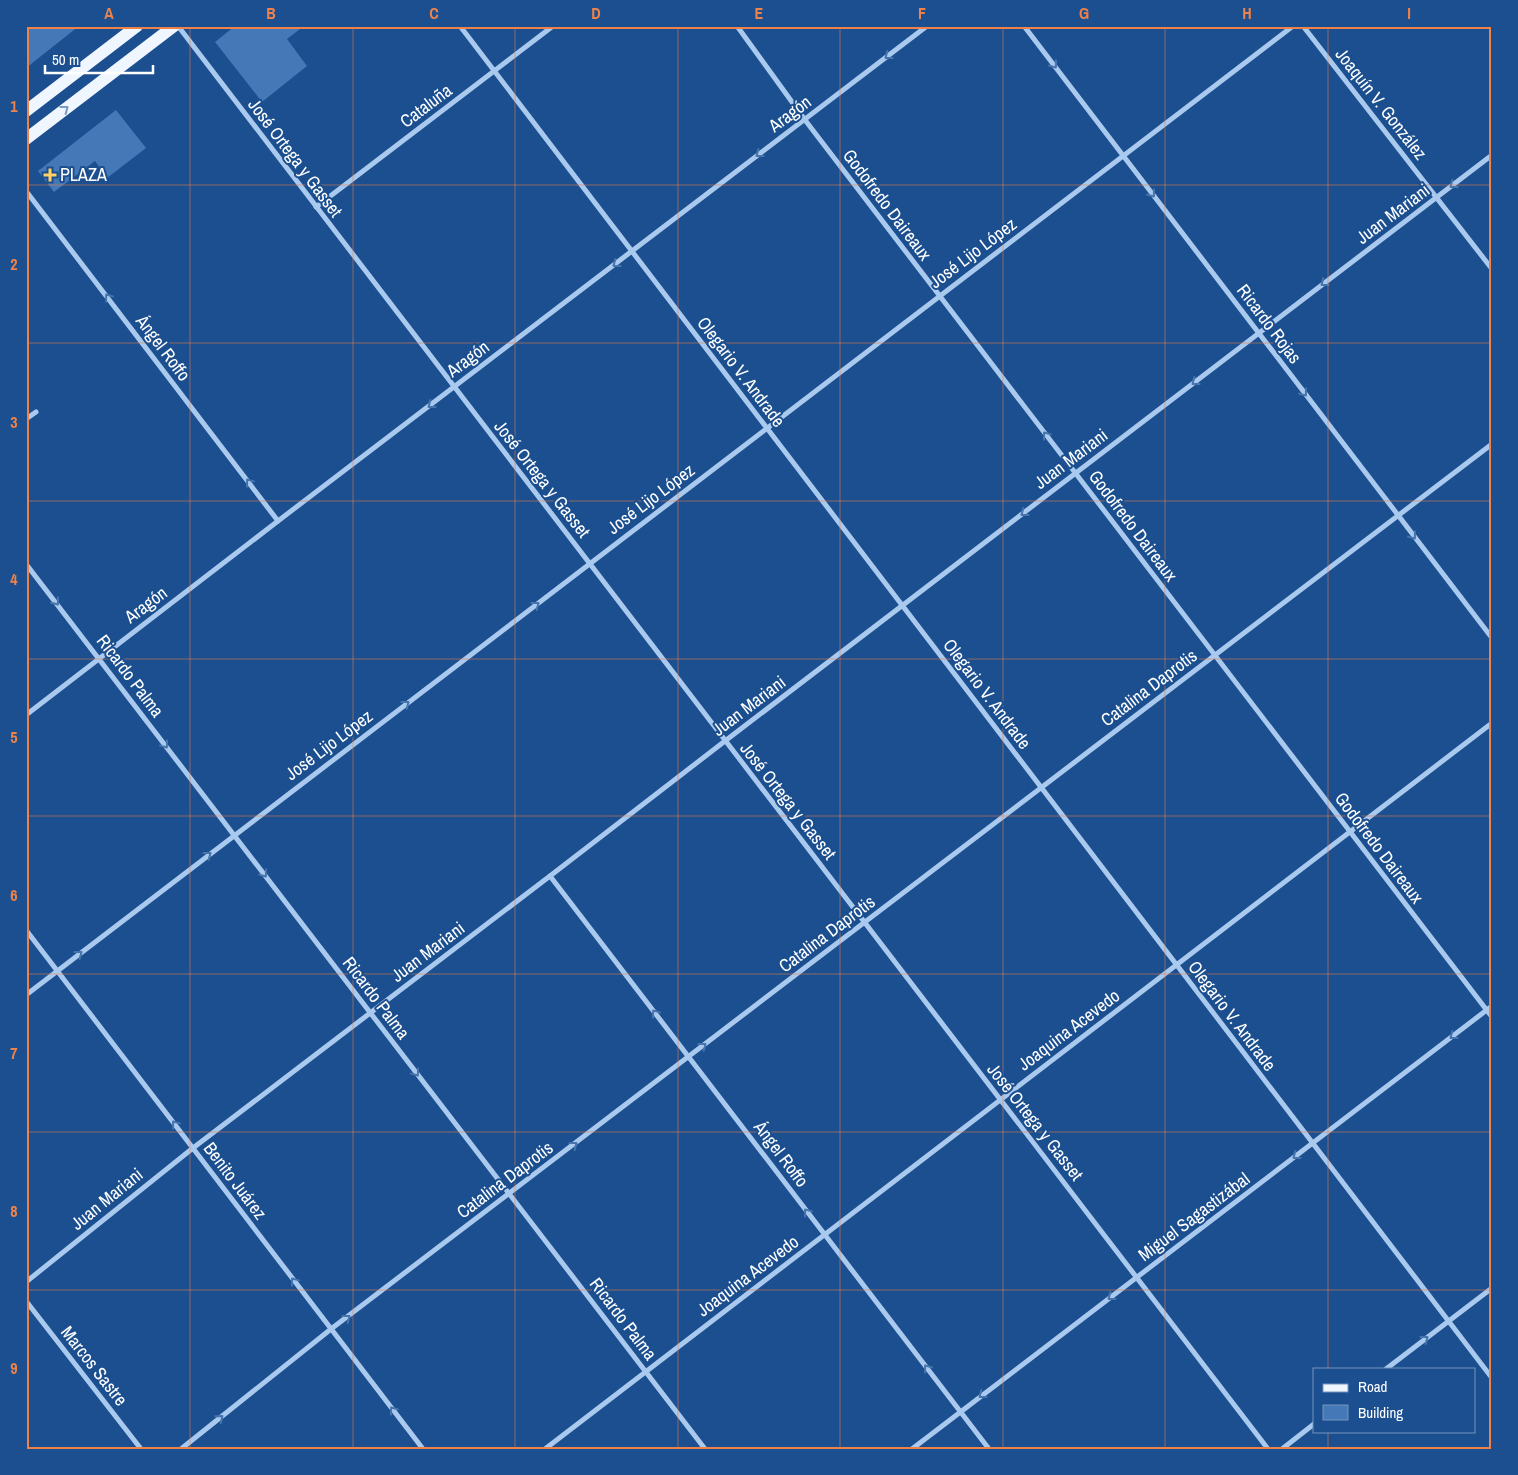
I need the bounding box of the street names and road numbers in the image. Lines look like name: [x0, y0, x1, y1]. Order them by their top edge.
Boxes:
street label: Joaquín V. González: [1330, 43, 1433, 165]
street label: Cataluña: [395, 78, 457, 133]
street label: Aragón: [762, 89, 816, 139]
street label: José Ortega y Gasset: [242, 93, 348, 222]
street label: Godofredo Daireaux: [837, 144, 938, 266]
street label: Juan Mariani: [1351, 178, 1435, 250]
street label: José Lijo López: [924, 212, 1022, 294]
street label: Ricardo Rojas: [1231, 279, 1308, 369]
street label: Ángel Roffo: [130, 309, 197, 386]
street label: Olegario V. Andrade: [692, 311, 791, 432]
street label: Aragón: [440, 334, 494, 384]
street label: José Ortega y Gasset: [489, 415, 596, 543]
street label: Juan Mariani: [1029, 423, 1113, 495]
street label: José Lijo López: [602, 458, 700, 540]
street label: Godofredo Daireaux: [1083, 465, 1184, 587]
street label: Aragón: [118, 580, 172, 630]
street label: Ricardo Palma: [91, 629, 170, 722]
street label: Olegario V. Andrade: [938, 633, 1037, 754]
street label: Catalina Daprotis: [1095, 643, 1202, 732]
street label: Juan Mariani: [707, 670, 791, 742]
street label: José Lijo López: [280, 704, 378, 786]
street label: José Ortega y Gasset: [735, 737, 842, 865]
street label: Godofredo Daireaux: [1329, 787, 1430, 909]
street label: Catalina Daprotis: [773, 889, 880, 978]
street label: Juan Mariani: [386, 916, 470, 988]
street label: Ricardo Palma: [337, 951, 416, 1044]
street label: Olegario V. Andrade: [1183, 955, 1282, 1076]
street label: Joaquina Acevedo: [1013, 983, 1125, 1076]
street label: José Ortega y Gasset: [982, 1058, 1089, 1186]
street label: Ángel Roffo: [748, 1115, 815, 1192]
street label: Catalina Daprotis: [451, 1135, 558, 1224]
street label: Benito Juárez: [198, 1137, 273, 1225]
street label: Juan Mariani: [65, 1162, 148, 1235]
street label: Miguel Sagastizábal: [1133, 1166, 1255, 1267]
street label: Joaquina Acevedo: [692, 1229, 804, 1322]
street label: Ricardo Palma: [584, 1272, 663, 1365]
street label: Marcos Sastre: [55, 1321, 134, 1411]

